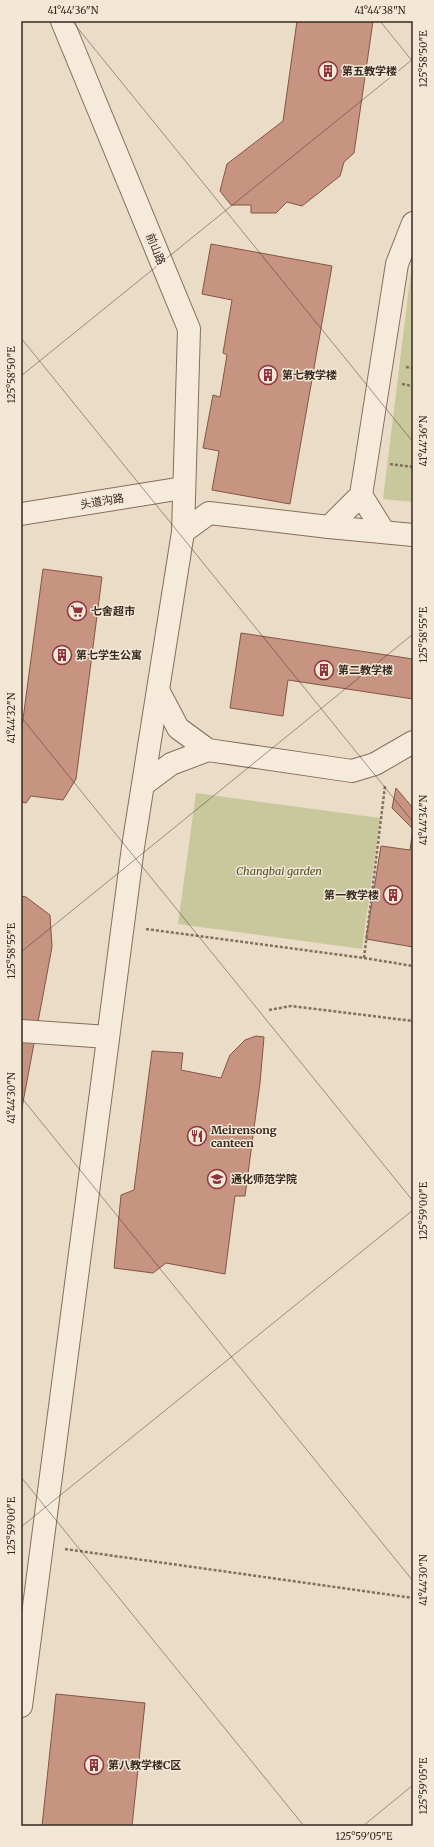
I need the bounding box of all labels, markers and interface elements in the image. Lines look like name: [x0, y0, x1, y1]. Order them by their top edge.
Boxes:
text: 41°44'36"N: [48, 4, 99, 17]
text: 41°44'38"N: [354, 4, 406, 17]
text: 125°58'50"E: [417, 30, 430, 88]
building icon: 第五教学楼: [317, 60, 339, 82]
place label: 第五教学楼: [342, 64, 397, 78]
street label: 前山路: [143, 231, 169, 267]
text: 125°58'50"E: [5, 346, 18, 404]
building icon: 第七教学楼: [257, 364, 279, 386]
place label: 第七教学楼: [282, 368, 337, 382]
text: 41°44'36"N: [417, 415, 430, 466]
street label: 头道沟路: [79, 491, 125, 511]
supermarket icon: 七舍超市: [66, 600, 88, 622]
place label: 七舍超市: [91, 604, 135, 618]
text: 125°58'55"E: [417, 606, 430, 663]
building icon: 第七学生公寓: [51, 644, 73, 666]
place label: 第七学生公寓: [76, 648, 142, 662]
building icon: 第二教学楼: [313, 659, 335, 681]
place label: 第二教学楼: [338, 663, 393, 677]
text: 41°44'32"N: [5, 692, 18, 743]
text: 41°44'34"N: [417, 794, 430, 845]
park label: Changbai garden: [236, 864, 322, 878]
building icon: 第一教学楼: [382, 884, 404, 906]
place label: 第一教学楼: [324, 888, 379, 902]
text: 125°58'55"E: [5, 922, 18, 979]
text: 41°44'30"N: [5, 1072, 18, 1124]
place label: Meirensong canteen: [211, 1123, 277, 1150]
restaurant icon: Meirensong canteen: [186, 1125, 208, 1147]
school or university icon: 通化师范学院: [206, 1168, 228, 1190]
place label: 通化师范学院: [231, 1172, 297, 1186]
text: 125°59'00"E: [417, 1181, 430, 1240]
text: 125°59'00"E: [5, 1496, 18, 1555]
text: 41°44'30"N: [417, 1554, 430, 1606]
building icon: 第八教学楼C区: [83, 1754, 105, 1776]
text: 125°59'05"E: [417, 1757, 430, 1814]
place label: 第八教学楼C区: [108, 1758, 181, 1772]
text: 125°59'05"E: [336, 1830, 393, 1843]

